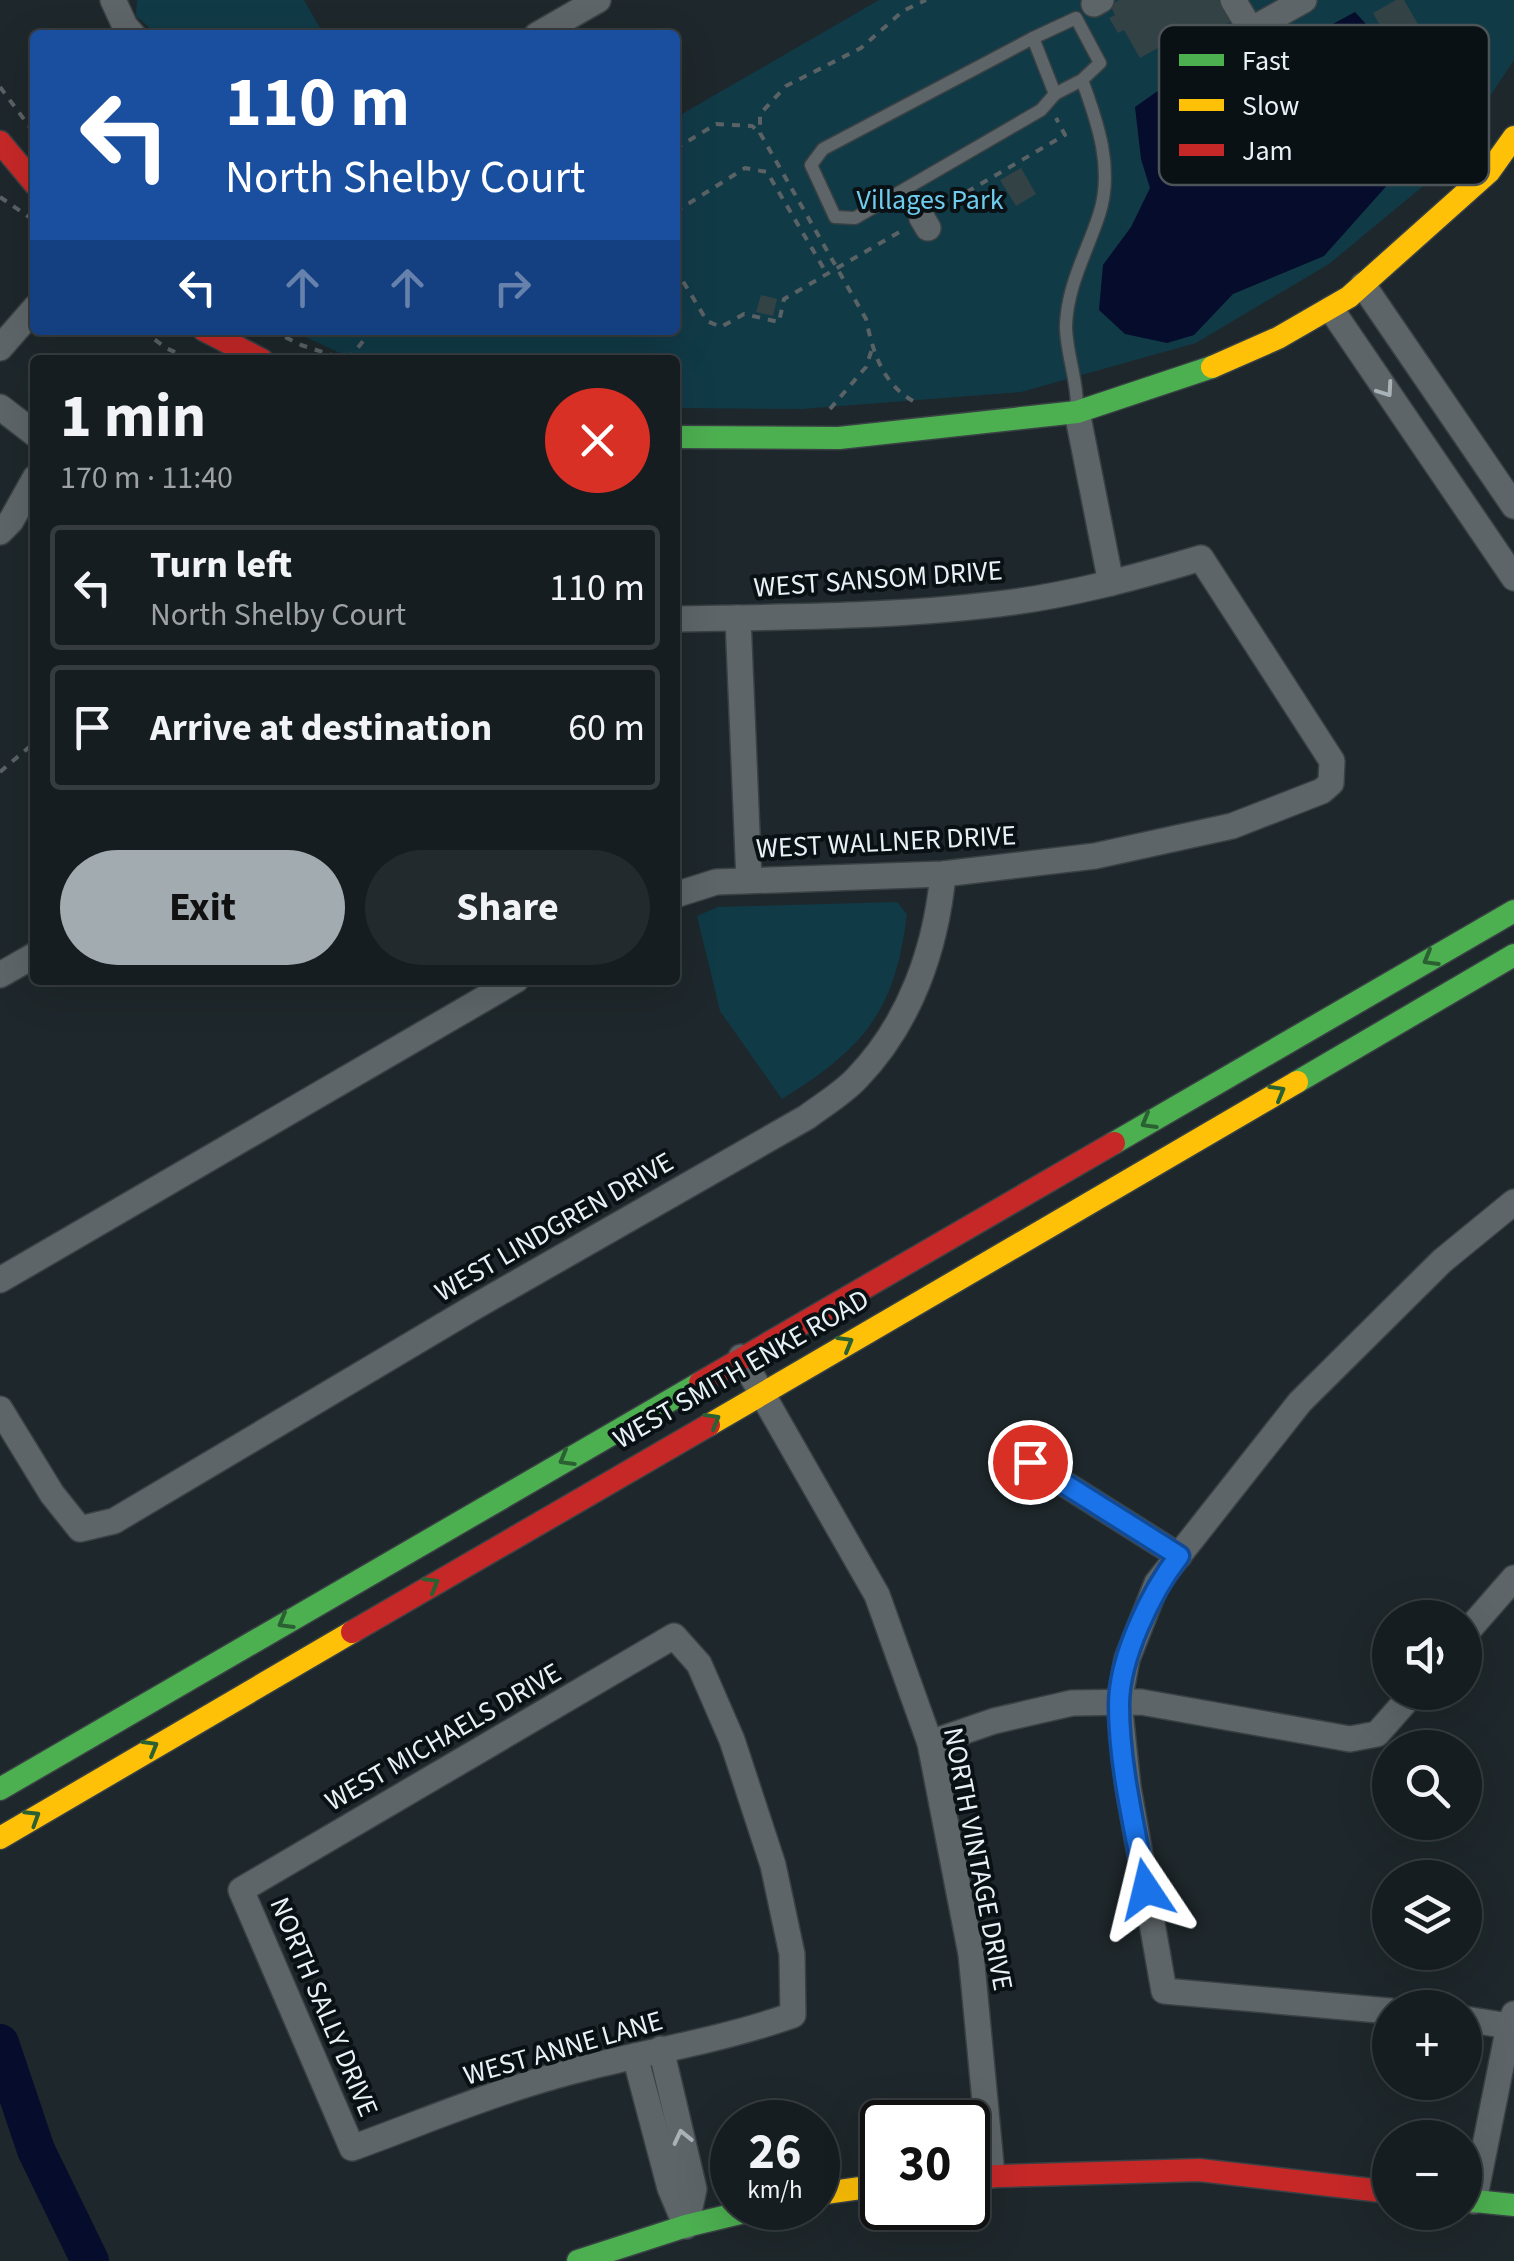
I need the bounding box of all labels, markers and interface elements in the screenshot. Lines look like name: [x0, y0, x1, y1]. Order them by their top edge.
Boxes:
legend: [1159, 25, 1489, 185]
text: Fast: [1242, 41, 1290, 81]
text: 110 m: [225, 53, 410, 153]
icon: left: [60, 70, 190, 200]
text: Slow: [1242, 86, 1299, 126]
text: Jam: [1242, 131, 1293, 171]
text: North Shelby Court: [225, 146, 585, 210]
park label: Villages Park: [857, 180, 1004, 220]
icon: left: [170, 260, 225, 315]
icon: ahead: [275, 260, 330, 315]
icon: ahead: [380, 260, 435, 315]
icon: right: [485, 260, 540, 315]
text: 1 min: [60, 375, 206, 460]
one-way arrow: [1374, 378, 1392, 397]
button: close: [545, 388, 650, 493]
text: 170 m · 11:40: [60, 455, 233, 501]
text: Turn left: [150, 538, 292, 592]
street label: WEST SANSOM DRIVE: [752, 550, 1004, 608]
icon: left: [65, 560, 120, 615]
text: 110 m: [549, 561, 645, 615]
text: North Shelby Court: [150, 592, 406, 638]
icon: arrive: [65, 700, 120, 755]
text: Arrive at destination: [150, 701, 492, 755]
text: 60 m: [568, 701, 645, 755]
street label: WEST WALLNER DRIVE: [755, 815, 1017, 869]
button: Exit: [60, 850, 345, 965]
button: Share: [365, 850, 650, 965]
one-way arrow: [1422, 947, 1440, 967]
one-way arrow: [1267, 1085, 1285, 1104]
one-way arrow: [1141, 1110, 1159, 1129]
street label: WEST LINDGREN DRIVE: [427, 1142, 681, 1312]
street label: WEST SMITH ENKE ROAD: [606, 1279, 876, 1459]
one-way arrow: [835, 1336, 853, 1355]
one-way arrow: [702, 1413, 720, 1432]
pin: [988, 1420, 1073, 1505]
icon: arrive: [1003, 1435, 1058, 1490]
one-way arrow: [559, 1447, 577, 1466]
one-way arrow: [421, 1577, 439, 1596]
map controls: [1372, 1600, 1482, 2230]
button: sound: [1372, 1600, 1482, 1710]
one-way arrow: [278, 1610, 296, 1629]
street label: WEST MICHAELS DRIVE: [317, 1653, 569, 1821]
street label: NORTH VINTAGE DRIVE: [933, 1724, 1023, 1994]
button: search: [1372, 1730, 1482, 1840]
one-way arrow: [140, 1740, 158, 1760]
one-way arrow: [23, 1810, 41, 1829]
position arrow: [1094, 1837, 1198, 1941]
button: layers: [1372, 1860, 1482, 1970]
street label: NORTH SALLY DRIVE: [260, 1891, 388, 2123]
button: +: [1372, 1990, 1482, 2100]
street label: WEST ANNE LANE: [459, 2000, 667, 2096]
speed limit sign: 30: [860, 2100, 990, 2230]
text: 26: [749, 2117, 801, 2188]
button: −: [1372, 2120, 1482, 2230]
one-way arrow: [673, 2129, 694, 2146]
text: km/h: [747, 2172, 803, 2208]

